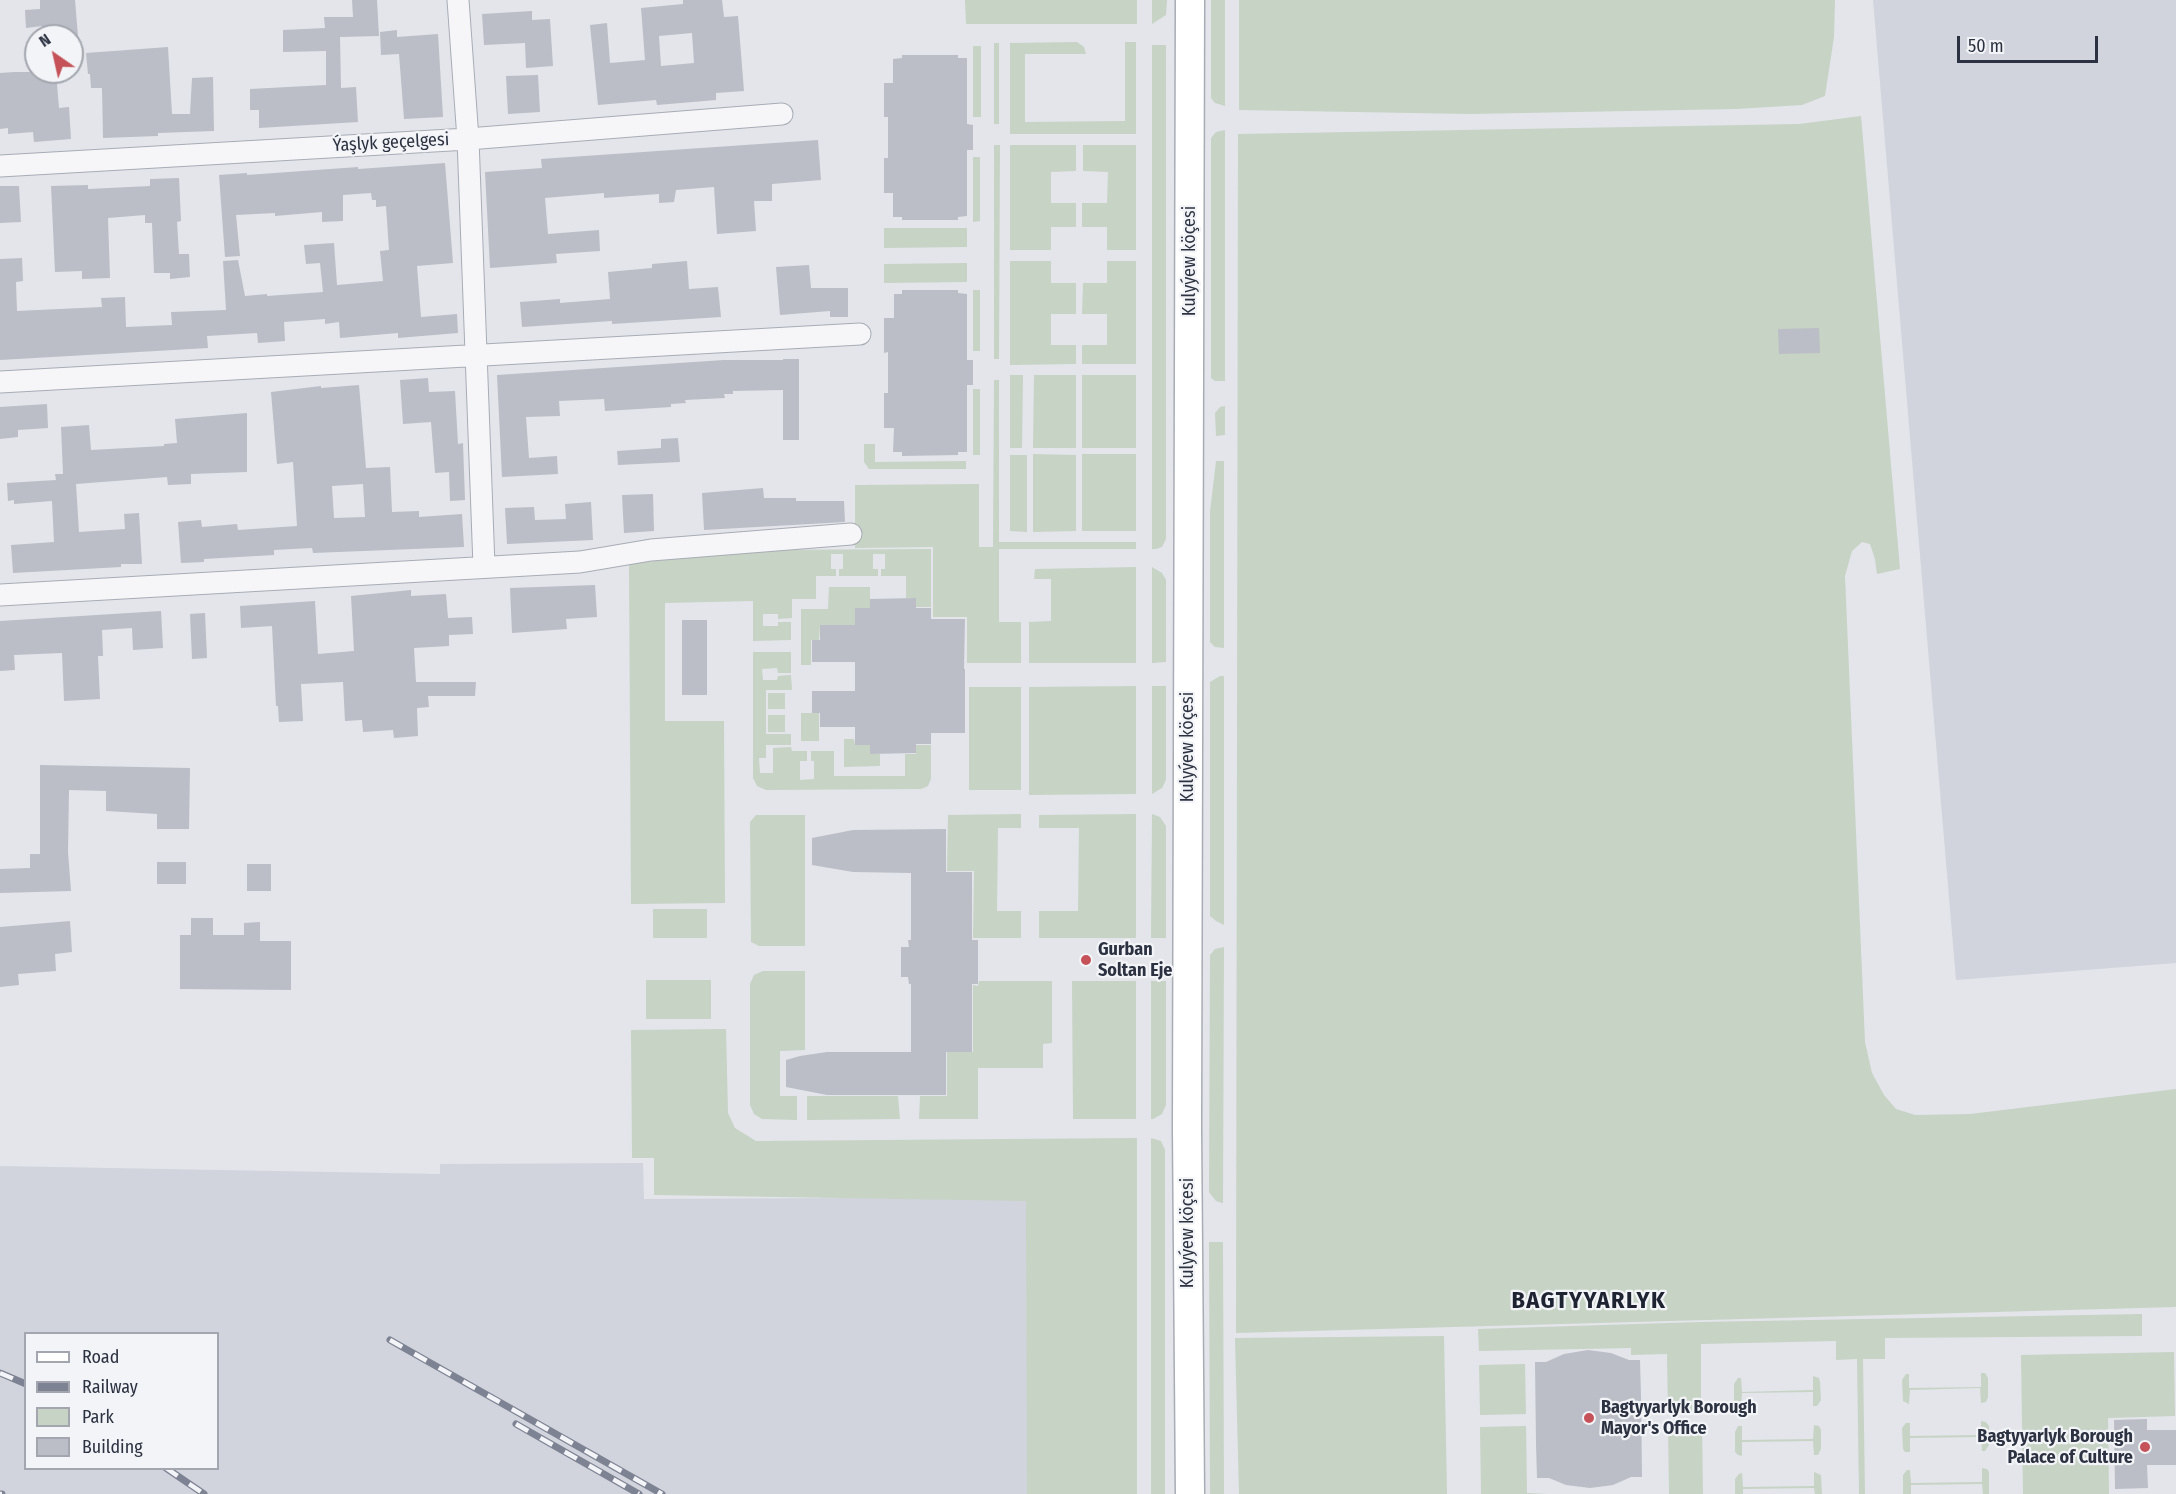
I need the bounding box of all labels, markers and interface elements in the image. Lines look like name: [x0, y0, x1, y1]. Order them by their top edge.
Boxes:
north arrow: [24, 24, 84, 84]
scale bar: [1960, 24, 2101, 62]
text: N: [35, 30, 54, 51]
text: 50 m: [1968, 35, 2004, 57]
street label: Ýaşlyk geçelgesi: [332, 129, 450, 157]
street label: Kulyýew köçesi: [1179, 206, 1201, 316]
street label: Kulyýew köçesi: [1177, 692, 1199, 802]
place label: Gurban Soltan Eje: [1098, 939, 1172, 982]
marker: Gurban Soltan Eje: [1079, 953, 1093, 967]
street label: Kulyýew köçesi: [1177, 1178, 1199, 1288]
district label: BAGTYYARLYK: [1511, 1287, 1667, 1315]
legend: [24, 1332, 219, 1470]
text: Road: [82, 1346, 119, 1368]
text: Railway: [82, 1376, 138, 1398]
place label: Bagtyyarlyk Borough Mayor's Office: [1601, 1397, 1757, 1440]
text: Park: [82, 1406, 114, 1428]
marker: Bagtyyarlyk Borough Mayor's Office: [1582, 1411, 1596, 1425]
place label: Bagtyyarlyk Borough Palace of Culture: [1977, 1426, 2133, 1468]
text: Building: [82, 1436, 143, 1458]
marker: Bagtyyarlyk Borough Palace of Culture: [2138, 1440, 2152, 1454]

